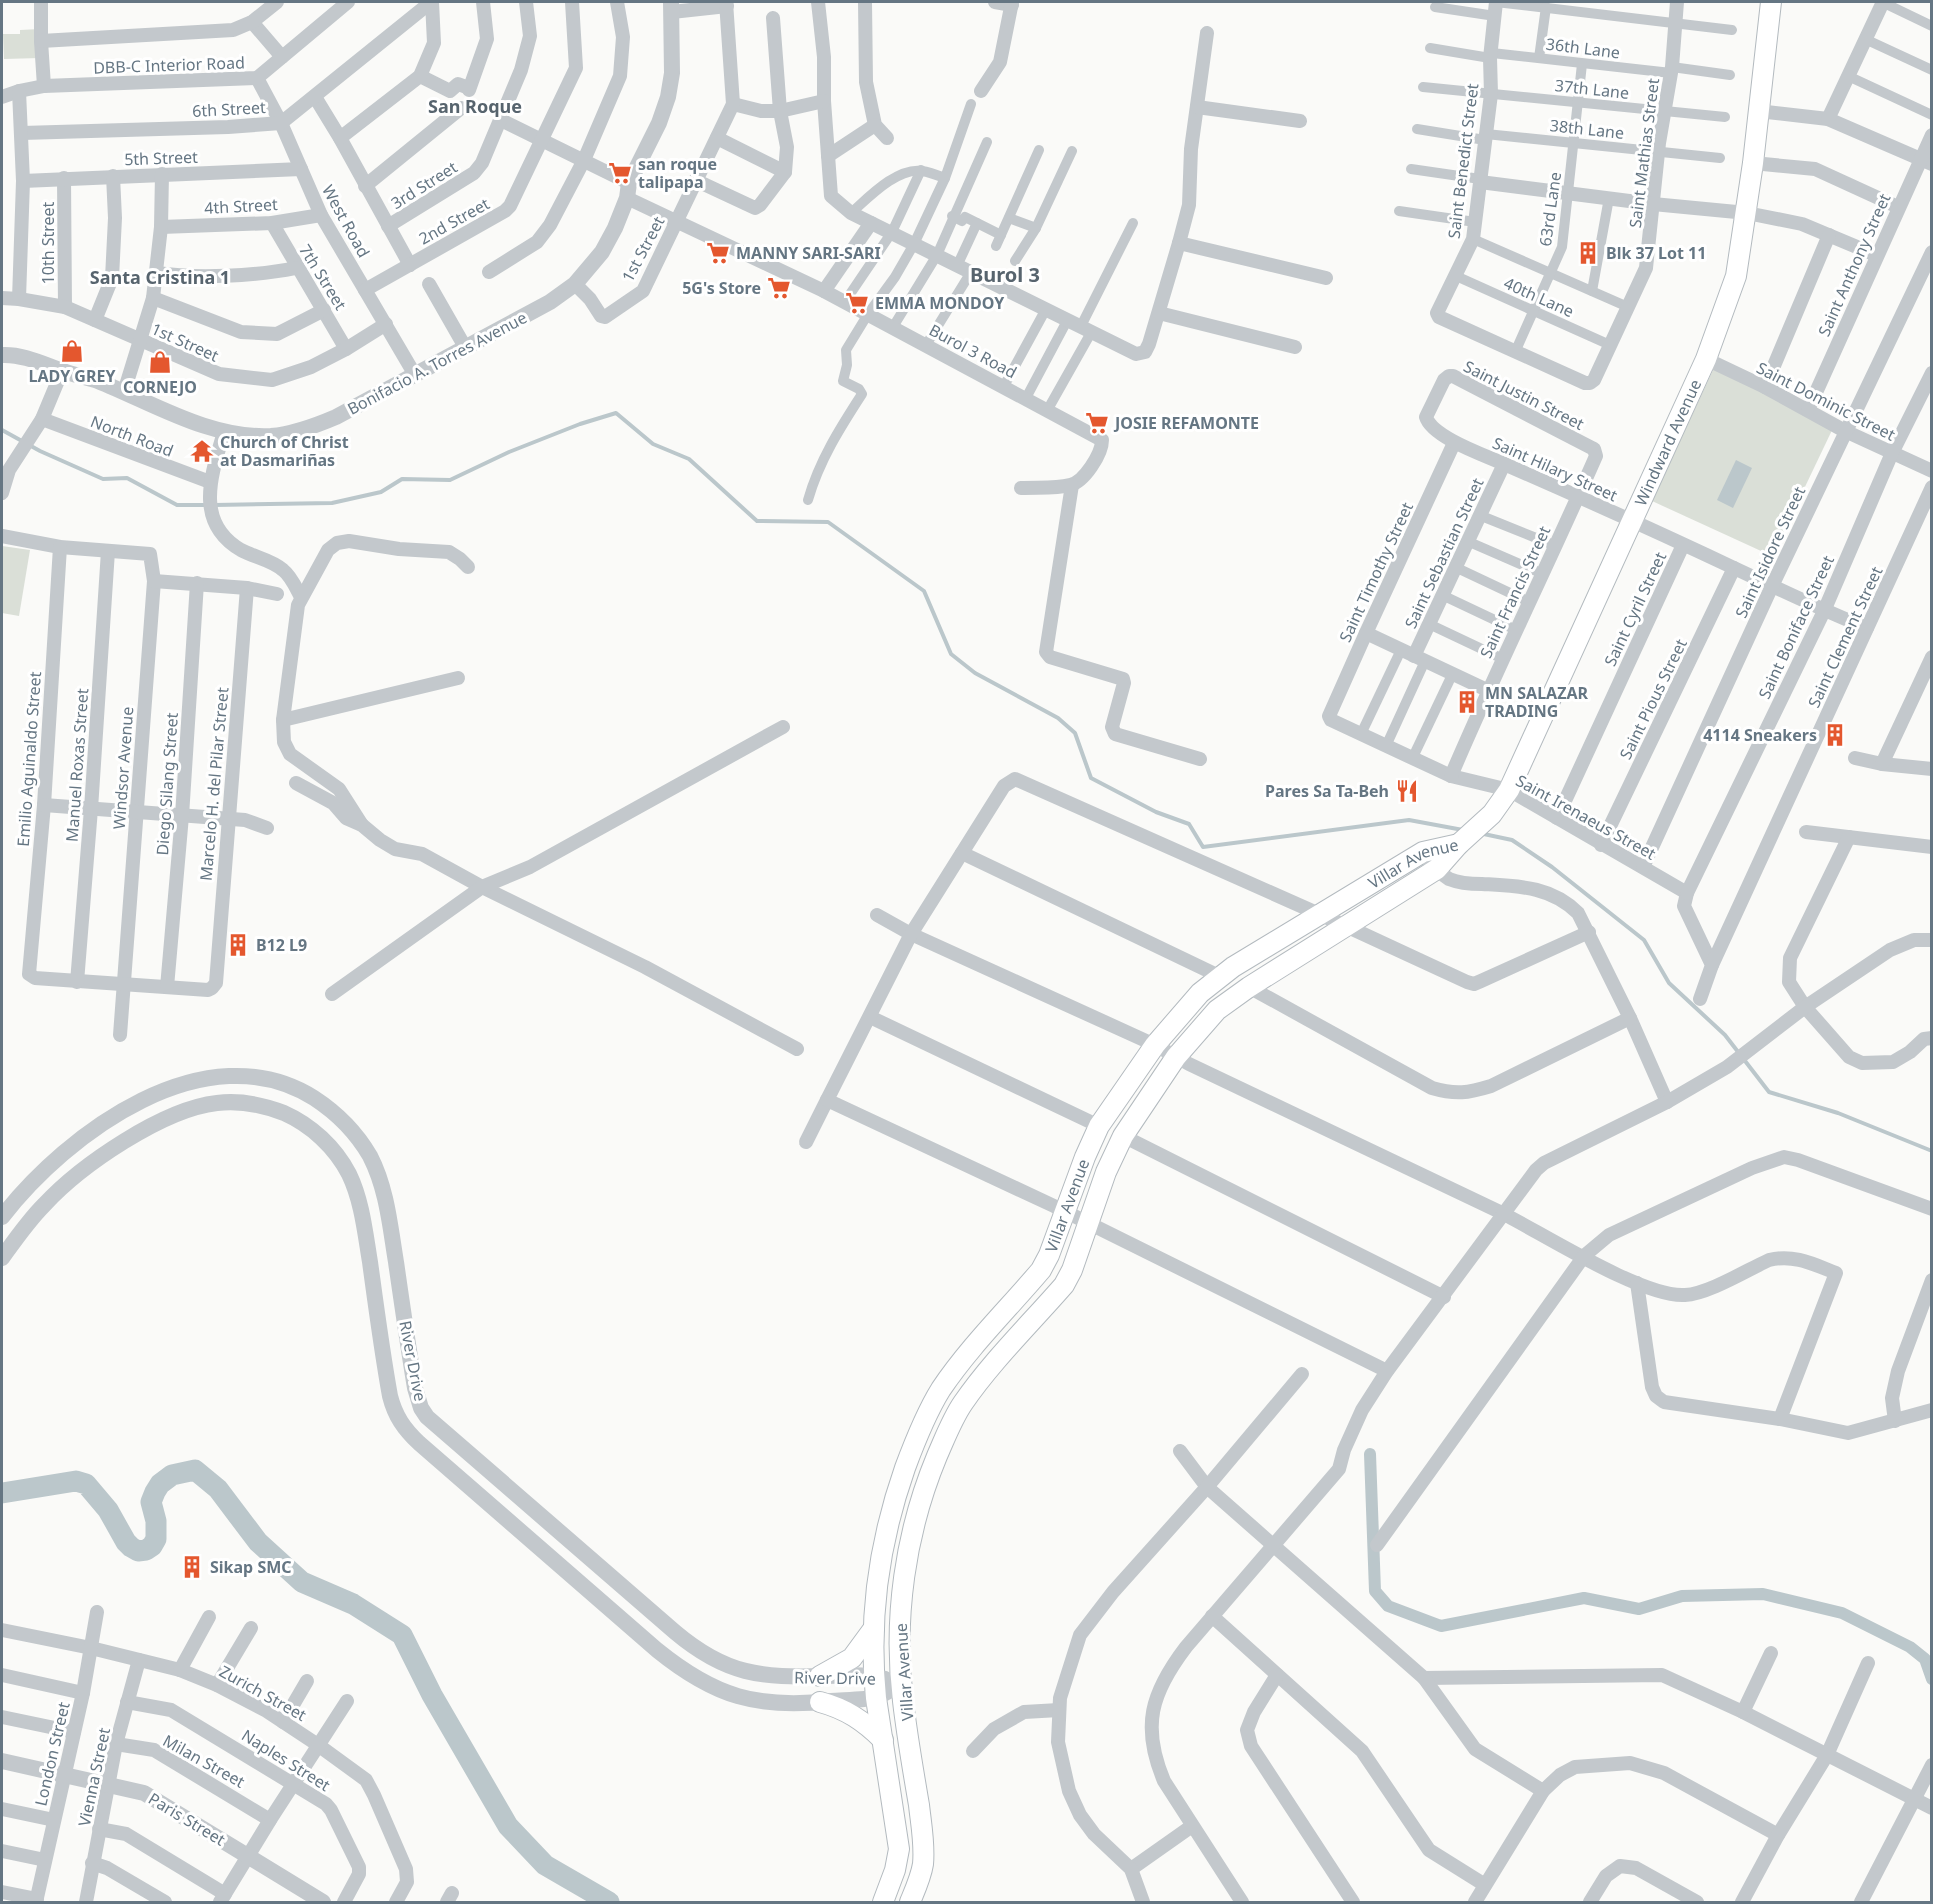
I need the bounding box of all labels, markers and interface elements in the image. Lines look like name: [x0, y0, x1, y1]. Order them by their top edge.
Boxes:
street label: 36th Lane: [1545, 33, 1621, 63]
street label: DBB-C Interior Road: [93, 51, 245, 79]
street label: 37th Lane: [1554, 74, 1630, 104]
street label: Saint Mathias Street: [1624, 77, 1664, 229]
street label: Saint Benedict Street: [1443, 82, 1483, 240]
district label: San Roque: [428, 94, 522, 118]
street label: 6th Street: [192, 96, 267, 122]
street label: 38th Lane: [1549, 114, 1625, 144]
street label: 5th Street: [124, 146, 198, 170]
place label: san roque talipapa: [638, 153, 717, 193]
street label: 3rd Street: [387, 156, 461, 214]
supermarket icon: san roque talipapa: [607, 160, 633, 186]
street label: 63rd Lane: [1534, 170, 1566, 248]
street label: West Road: [317, 181, 375, 261]
street label: Saint Anthony Street: [1813, 190, 1895, 340]
street label: 2nd Street: [415, 192, 494, 249]
street label: 4th Street: [204, 193, 279, 219]
street label: 10th Street: [37, 201, 59, 284]
street label: 1st Street: [617, 212, 670, 286]
street label: 7th Street: [294, 240, 352, 314]
supermarket icon: MANNY SARI-SARI: [705, 240, 731, 266]
building icon: Blk 37 Lot 11: [1575, 240, 1601, 266]
place label: MANNY SARI-SARI: [736, 242, 881, 264]
place label: Blk 37 Lot 11: [1606, 242, 1706, 264]
district label: Burol 3: [970, 261, 1040, 288]
district label: Santa Cristina 1: [90, 265, 230, 289]
street label: 40th Lane: [1501, 272, 1577, 322]
supermarket icon: 5G's Store: [766, 275, 792, 301]
place label: 5G's Store: [682, 277, 761, 299]
supermarket icon: EMMA MONDOY: [844, 290, 870, 316]
place label: EMMA MONDOY: [875, 292, 1005, 314]
street label: Bonifacio A. Torres Avenue: [343, 306, 531, 420]
street label: 1st Street: [148, 317, 222, 367]
street label: Burol 3 Road: [925, 319, 1021, 383]
shop icon: LADY GREY: [59, 338, 85, 364]
shop icon: CORNEJO: [147, 349, 173, 375]
street label: Saint Justin Street: [1460, 355, 1588, 435]
street label: Saint Dominic Street: [1753, 357, 1899, 446]
place label: LADY GREY: [29, 365, 116, 387]
place label: CORNEJO: [123, 376, 197, 398]
street label: Windward Avenue: [1629, 376, 1706, 509]
street label: North Road: [88, 410, 176, 462]
supermarket icon: JOSIE REFAMONTE: [1084, 410, 1110, 436]
place label: JOSIE REFAMONTE: [1113, 412, 1259, 434]
place label: Church of Christ at Dasmariñas: [220, 431, 349, 471]
street label: Saint Hilary Street: [1489, 432, 1621, 506]
temple icon: Church of Christ at Dasmariñas: [189, 438, 215, 464]
street label: Saint Sebastian Street: [1399, 474, 1489, 632]
street label: Saint Isidore Street: [1730, 483, 1810, 621]
street label: Saint Timothy Street: [1334, 498, 1418, 646]
street label: Saint Francis Street: [1475, 522, 1555, 662]
street label: Saint Cyril Street: [1599, 548, 1671, 670]
street label: Saint Boniface Street: [1753, 552, 1839, 702]
street label: Saint Clement Street: [1803, 563, 1887, 711]
street label: Saint Pious Street: [1614, 635, 1692, 763]
street label: Emilio Aguinaldo Street: [12, 670, 46, 847]
place label: MN SALAZAR TRADING: [1485, 682, 1588, 722]
street label: Marcelo H. del Pilar Street: [195, 686, 233, 882]
street label: Manuel Roxas Street: [61, 687, 93, 842]
building icon: MN SALAZAR TRADING: [1454, 689, 1480, 715]
street label: Windsor Avenue: [108, 706, 138, 830]
street label: Diego Silang Street: [151, 712, 183, 856]
building icon: 4114 Sneakers: [1822, 722, 1848, 748]
place label: 4114 Sneakers: [1703, 724, 1817, 746]
street label: Saint Irenaeus Street: [1512, 769, 1660, 865]
restaurant icon: Pares Sa Ta-Beh: [1394, 778, 1420, 804]
place label: Pares Sa Ta-Beh: [1265, 780, 1389, 802]
street label: Villar Avenue: [1364, 834, 1460, 894]
building icon: B12 L9: [225, 932, 251, 958]
place label: B12 L9: [256, 934, 307, 956]
street label: Villar Avenue: [1040, 1156, 1094, 1255]
street label: River Drive: [394, 1319, 432, 1403]
building icon: Sikap SMC: [179, 1554, 205, 1580]
place label: Sikap SMC: [210, 1556, 292, 1578]
street label: Villar Avenue: [890, 1622, 918, 1722]
street label: Zurich Street: [216, 1660, 311, 1726]
street label: River Drive: [794, 1666, 876, 1690]
street label: London Street: [29, 1700, 75, 1808]
street label: Naples Street: [238, 1724, 335, 1796]
street label: Vienna Street: [73, 1725, 115, 1828]
street label: Milan Street: [159, 1729, 249, 1793]
street label: Paris Street: [145, 1787, 230, 1851]

